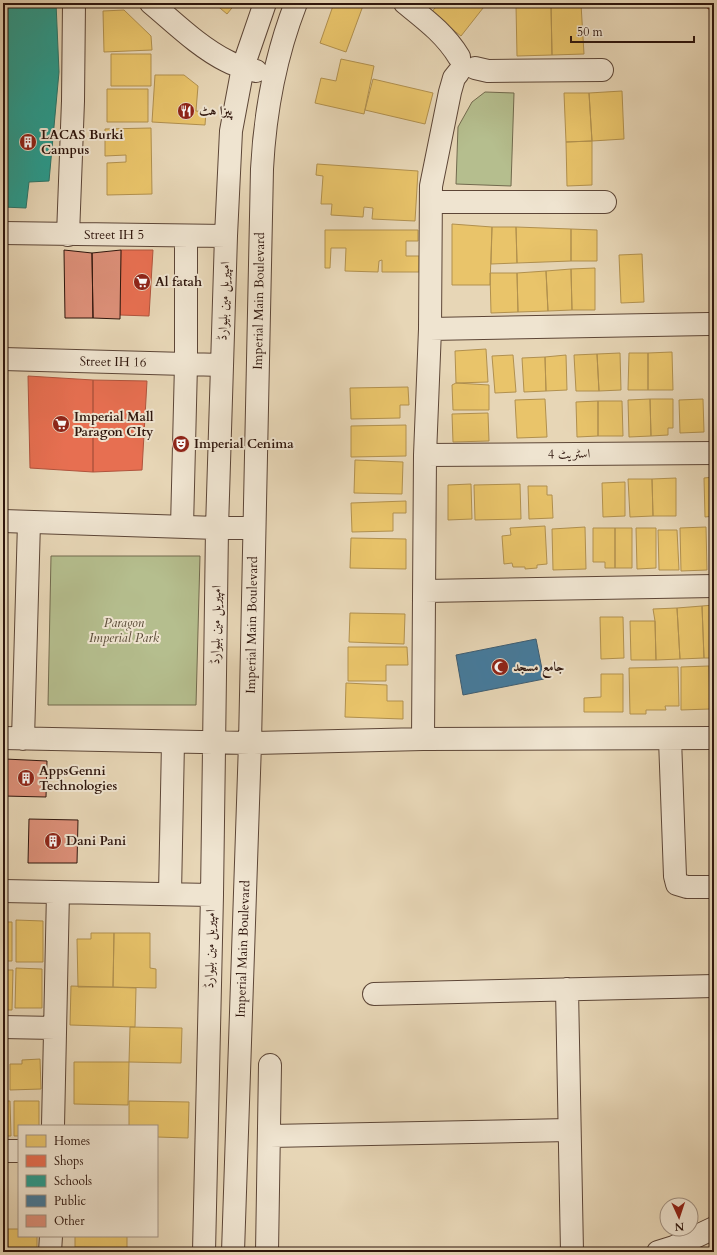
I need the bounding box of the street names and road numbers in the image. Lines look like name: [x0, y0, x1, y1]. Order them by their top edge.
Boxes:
street label: Street IH 5: [84, 226, 144, 244]
street label: Imperial Main Boulevard: [249, 232, 269, 370]
street label: امپیریل مین بلیوارڈ: [214, 261, 234, 341]
street label: Street IH 16: [79, 352, 147, 372]
street label: اسٹریٹ 4: [548, 445, 591, 463]
street label: Imperial Main Boulevard: [242, 556, 262, 694]
street label: امپیریل مین بلیوارڈ: [206, 585, 226, 665]
street label: Imperial Main Boulevard: [232, 880, 254, 1018]
street label: امپیریل مین بلیوارڈ: [200, 909, 220, 989]

